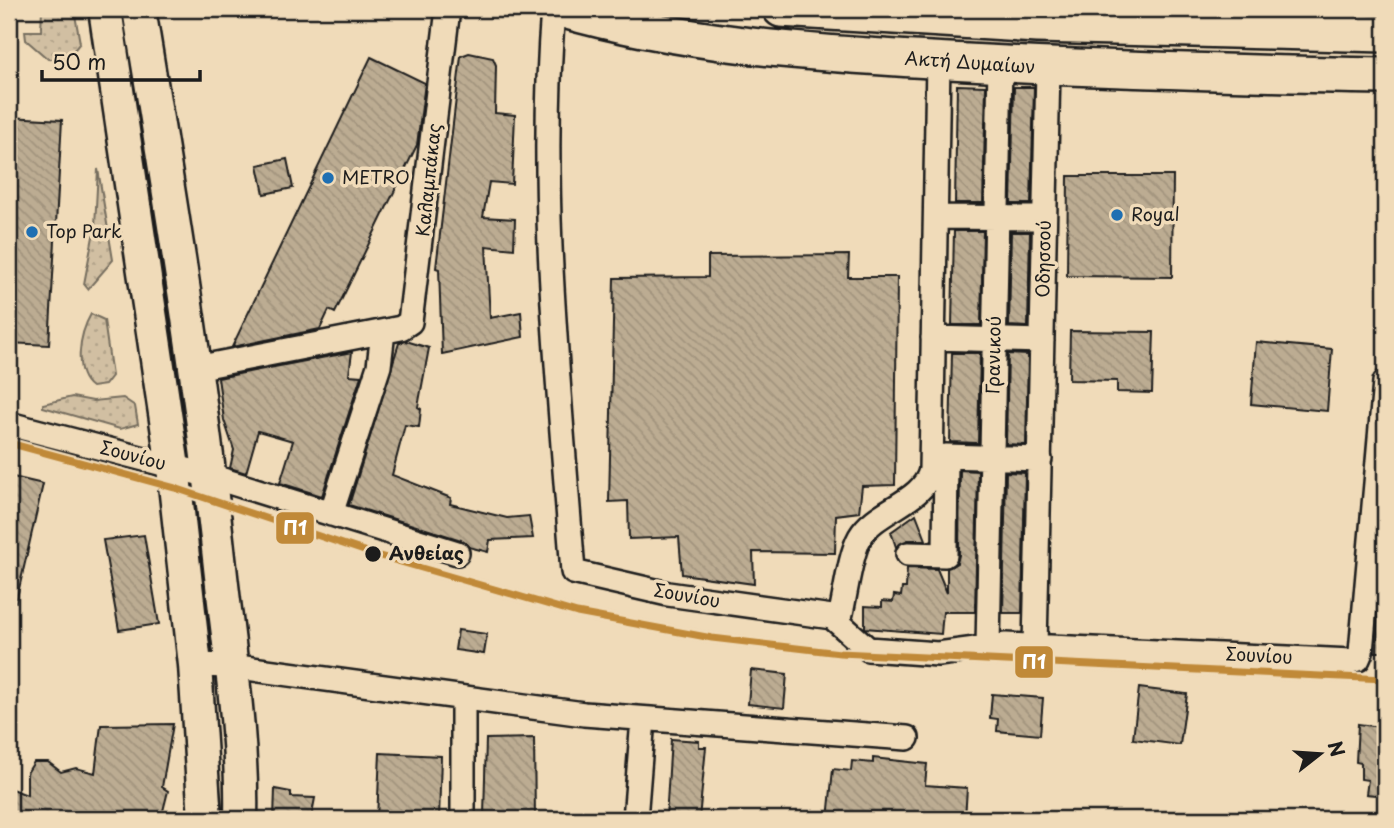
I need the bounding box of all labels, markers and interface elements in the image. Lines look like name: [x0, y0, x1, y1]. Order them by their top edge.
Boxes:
scale bar: [42, 38, 200, 82]
street label: Ακτή Δυμαίων: [904, 43, 1036, 80]
text: 50 m: [52, 45, 106, 77]
street label: Καλαμπάκας: [408, 122, 447, 238]
place label: METRO: [342, 163, 410, 190]
marker: METRO: [320, 170, 336, 186]
place label: Royal: [1131, 200, 1180, 227]
marker: Royal: [1109, 207, 1125, 223]
place label: Top Park: [46, 217, 122, 244]
street label: Οδησσού: [1028, 220, 1057, 298]
marker: Top Park: [24, 224, 40, 240]
street label: Γρανικού: [978, 316, 1007, 394]
street label: Σουνίου: [97, 433, 169, 476]
line badge: Π1: [275, 511, 315, 545]
text: Π1: [283, 513, 307, 541]
place label: Ανθείας: [389, 539, 464, 566]
marker: Ανθείας: [363, 544, 383, 564]
street label: Σουνίου: [652, 575, 723, 614]
street label: Σουνίου: [1225, 639, 1293, 670]
line badge: Π1: [1014, 645, 1054, 679]
text: Π1: [1022, 647, 1046, 675]
north arrow: [1286, 720, 1356, 790]
text: N: [1322, 737, 1353, 760]

